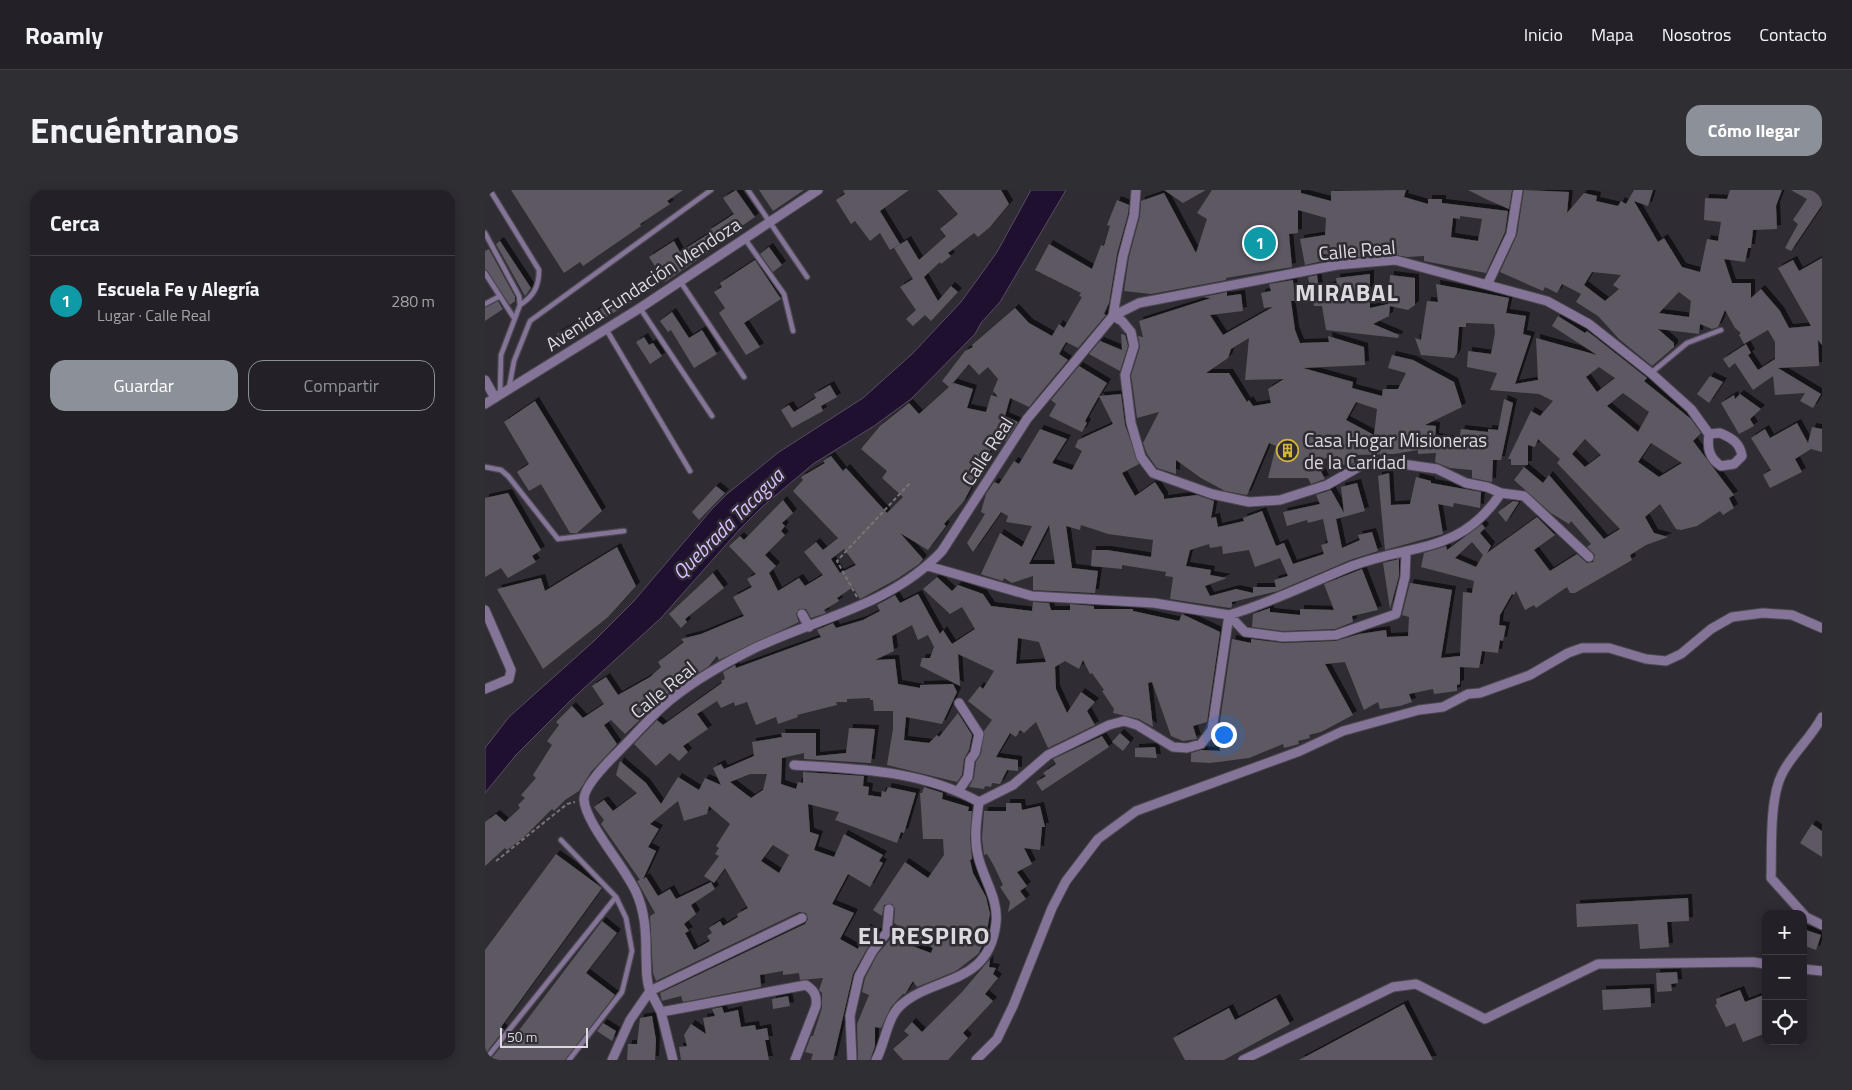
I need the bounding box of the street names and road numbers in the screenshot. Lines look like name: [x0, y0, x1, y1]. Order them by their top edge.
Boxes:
street label: Avenida Fundación Mendoza: [539, 209, 747, 358]
street label: Calle Real: [1317, 232, 1397, 267]
street label: Calle Real: [953, 410, 1020, 491]
street label: Calle Real: [623, 654, 702, 725]

